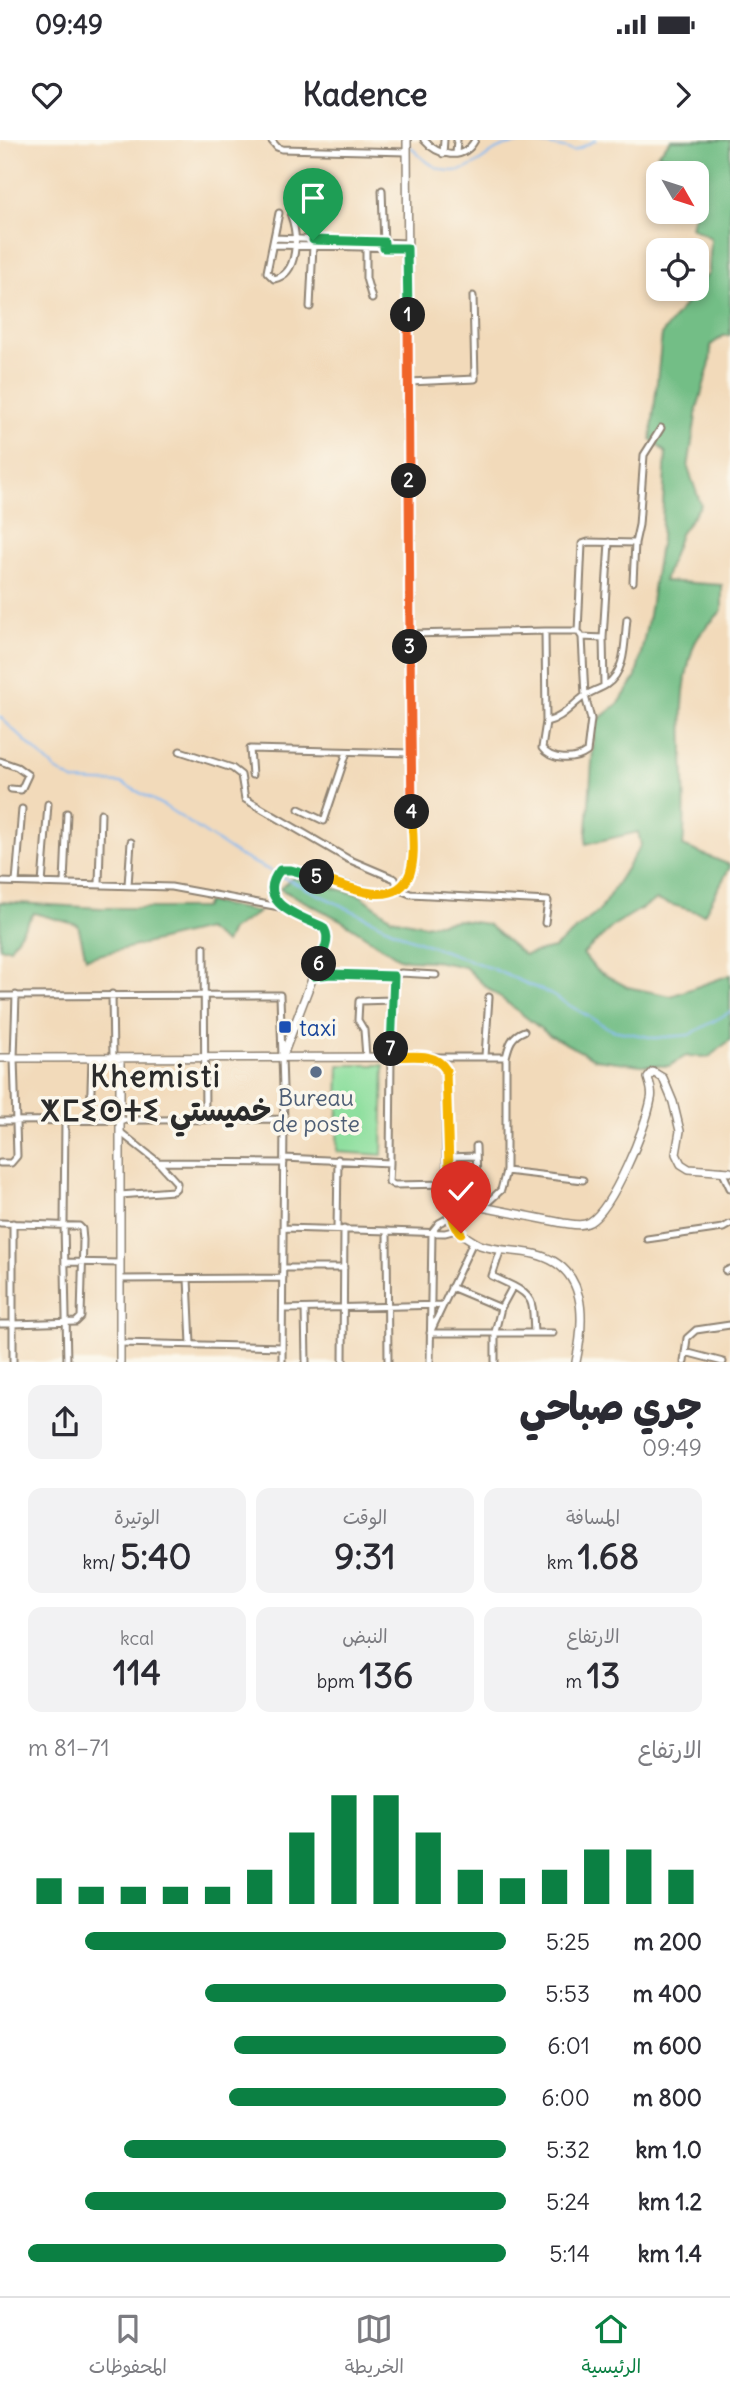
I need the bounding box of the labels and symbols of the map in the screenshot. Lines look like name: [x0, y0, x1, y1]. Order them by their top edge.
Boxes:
north arrow: [646, 161, 709, 224]
pin: [283, 168, 343, 240]
pin: 1: [390, 298, 426, 332]
pin: 2: [392, 464, 426, 498]
pin: 3: [392, 630, 428, 664]
pin: 4: [394, 794, 430, 830]
pin: 5: [300, 860, 334, 894]
pin: 6: [302, 946, 336, 982]
place label: taxi: [299, 1013, 336, 1042]
marker: taxi: [277, 1019, 293, 1035]
pin: 7: [374, 1032, 408, 1066]
district label: Khemisti ⵅⵎⵉⵙⵜⵉ خميستي: [41, 1057, 271, 1137]
marker: Bureau de poste: [308, 1064, 324, 1080]
place label: Bureau de poste: [272, 1083, 360, 1138]
pin: [431, 1161, 491, 1233]

